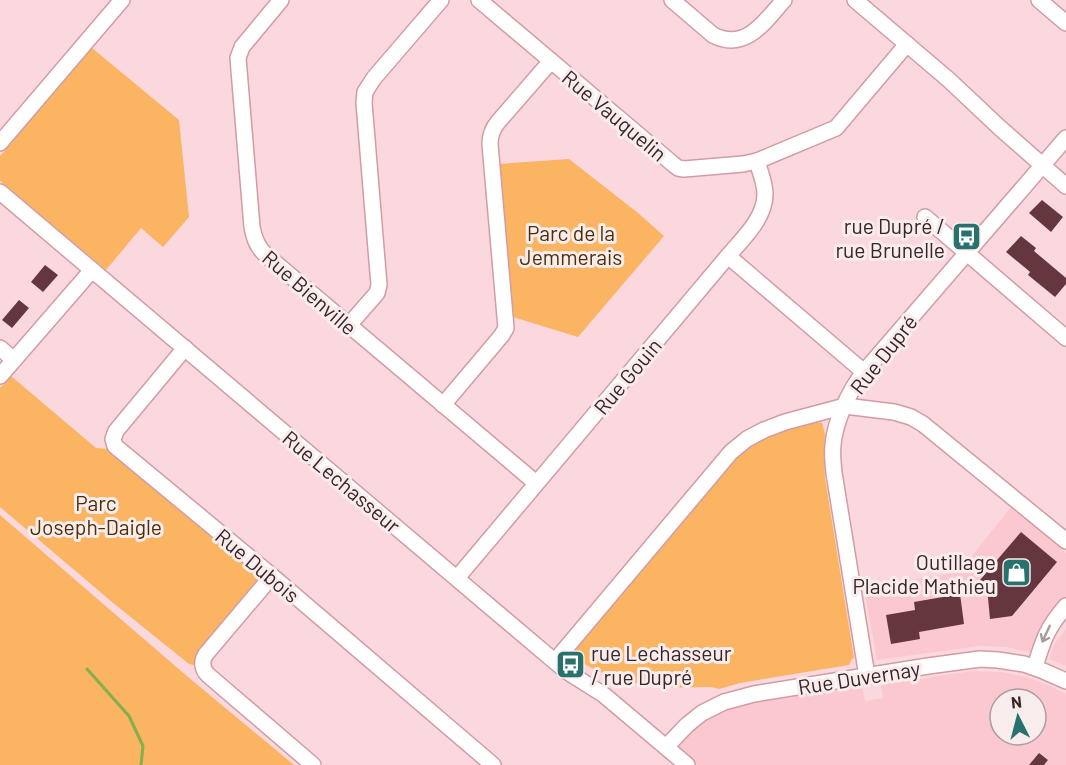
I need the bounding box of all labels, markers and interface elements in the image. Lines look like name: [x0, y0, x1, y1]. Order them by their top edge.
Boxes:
street label: Rue Vauquelin: [558, 64, 672, 166]
place label: rue Dupré / rue Brunelle: [835, 213, 945, 262]
park label: Parc de la Jemmerais: [520, 220, 622, 269]
bus stop icon: rue Dupré / rue Brunelle: [950, 221, 982, 253]
street label: Rue Bienville: [258, 244, 362, 340]
street label: Rue Dupré: [844, 309, 922, 399]
street label: Rue Gouin: [588, 333, 666, 419]
street label: Rue Lechasseur: [278, 425, 406, 538]
park label: Parc Joseph-Daigle: [30, 490, 162, 539]
street label: Rue Dubois: [211, 523, 305, 607]
place label: Outillage Placide Mathieu: [852, 549, 996, 598]
shop icon: Outillage Placide Mathieu: [1001, 557, 1033, 589]
one-way arrow: [1040, 625, 1052, 643]
place label: rue Lechasseur / rue Dupré: [591, 640, 732, 689]
bus stop icon: rue Lechasseur / rue Dupré: [554, 648, 586, 680]
street label: Rue Duvernay: [796, 655, 922, 699]
north arrow: [988, 687, 1048, 747]
text: N: [1010, 692, 1023, 712]

